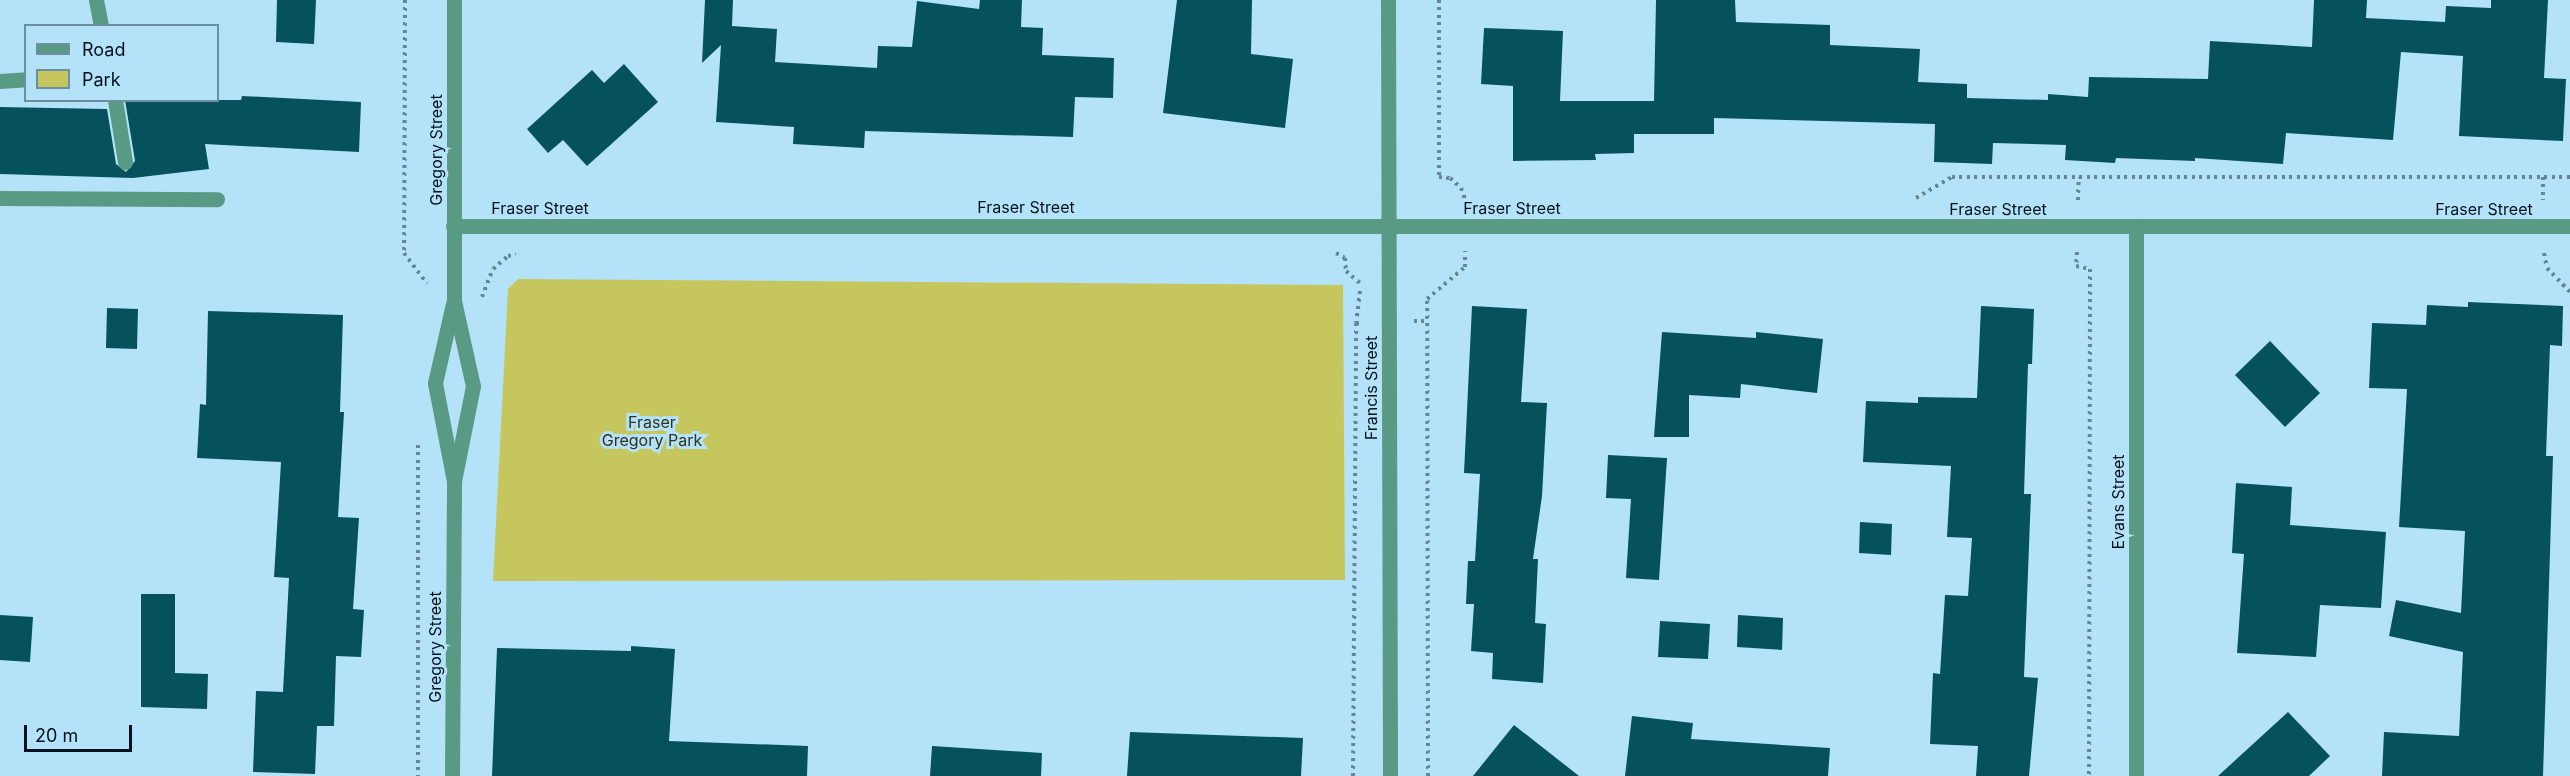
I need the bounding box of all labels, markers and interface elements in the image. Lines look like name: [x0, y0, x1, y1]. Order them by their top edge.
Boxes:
legend: [24, 24, 219, 102]
text: Road: [82, 39, 125, 60]
text: Park: [82, 69, 121, 90]
street label: Gregory Street: [426, 94, 446, 206]
street label: Fraser Street: [977, 197, 1075, 217]
street label: Fraser Street: [491, 198, 589, 218]
street label: Fraser Street: [1463, 198, 1561, 218]
street label: Fraser Street: [1949, 199, 2047, 219]
street label: Fraser Street: [2435, 199, 2533, 219]
street label: Francis Street: [1361, 336, 1381, 440]
park label: Fraser Gregory Park: [602, 412, 702, 450]
street label: Evans Street: [2108, 454, 2128, 550]
street label: Gregory Street: [425, 591, 445, 703]
scale bar: [27, 713, 135, 751]
text: 20 m: [35, 725, 78, 746]

